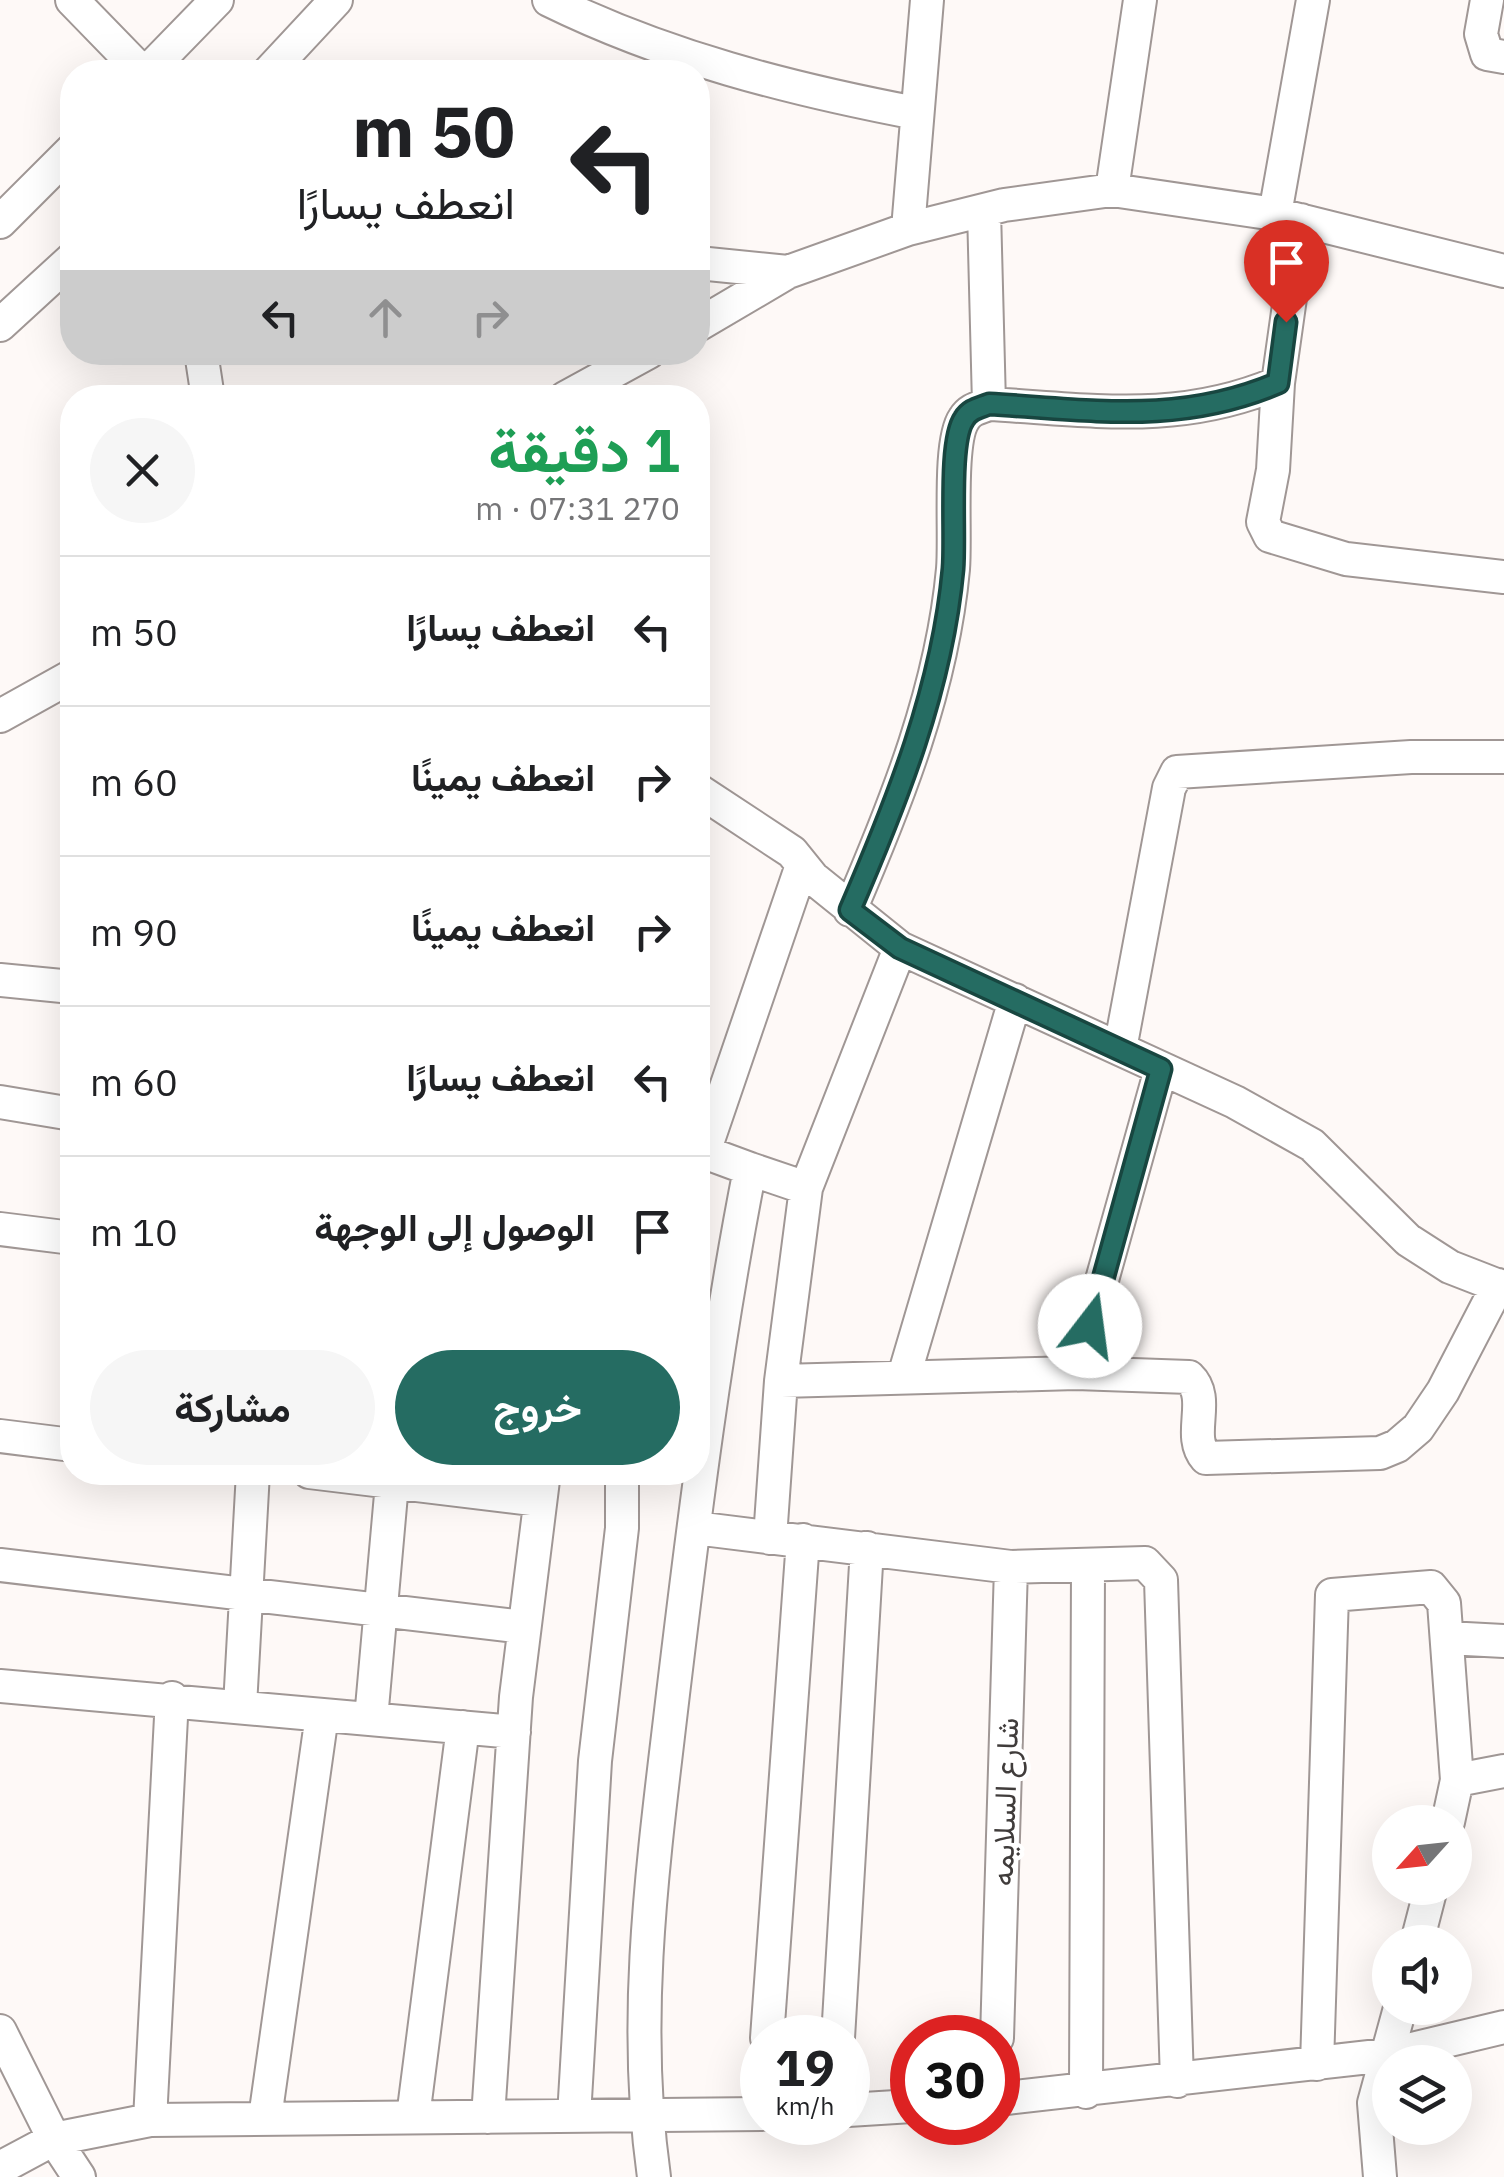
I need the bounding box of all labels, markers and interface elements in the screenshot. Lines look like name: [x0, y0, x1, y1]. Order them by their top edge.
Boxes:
text: 50 m: [352, 85, 515, 176]
icon: left: [550, 100, 680, 230]
text: انعطف يسارًا: [297, 173, 515, 231]
pin: [1244, 220, 1329, 323]
icon: arrive: [1259, 235, 1314, 290]
icon: left: [253, 290, 308, 345]
icon: ahead: [358, 290, 413, 345]
icon: right: [463, 290, 518, 345]
text: 1 دقيقة: [488, 410, 680, 489]
button: close: [90, 418, 195, 523]
text: 270 m · 07:31: [475, 487, 680, 529]
text: انعطف يسارًا: [406, 602, 595, 651]
icon: left: [625, 604, 680, 659]
text: 50 m: [90, 607, 178, 656]
text: انعطف يمينًا: [411, 752, 595, 801]
icon: right: [625, 754, 680, 809]
text: 60 m: [90, 757, 178, 806]
text: انعطف يمينًا: [411, 902, 595, 951]
icon: right: [625, 904, 680, 959]
text: 90 m: [90, 907, 178, 956]
text: انعطف يسارًا: [406, 1052, 595, 1101]
icon: left: [625, 1054, 680, 1109]
text: 60 m: [90, 1057, 178, 1106]
text: الوصول إلى الوجهة: [314, 1202, 595, 1251]
icon: arrive: [625, 1204, 680, 1259]
text: 10 m: [90, 1207, 178, 1256]
position arrow: [1038, 1274, 1142, 1378]
button: مشاركة: [90, 1350, 375, 1465]
button: خروج: [395, 1350, 680, 1465]
street label: شارع السلايمه: [982, 1717, 1028, 1887]
north arrow: [1372, 1805, 1472, 1905]
map controls: [1372, 1805, 1472, 2145]
button: sound: [1372, 1925, 1472, 2025]
speed limit sign: 30: [890, 2015, 1020, 2145]
text: 19: [775, 2035, 835, 2100]
button: layers: [1372, 2045, 1472, 2145]
text: km/h: [776, 2089, 834, 2122]

